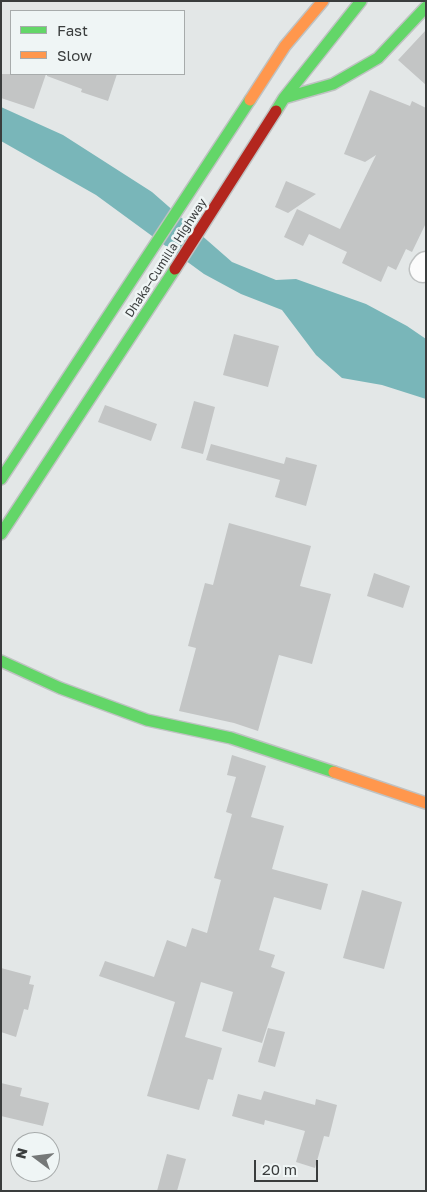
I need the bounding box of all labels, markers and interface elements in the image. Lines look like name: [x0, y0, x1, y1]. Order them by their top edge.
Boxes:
legend: [10, 10, 185, 75]
text: Fast: [57, 21, 88, 39]
text: Slow: [57, 46, 92, 64]
street label: Dhaka–Cumilla Highway: [122, 196, 210, 320]
north arrow: [10, 1132, 60, 1182]
text: N: [11, 1146, 31, 1161]
scale bar: [257, 1150, 321, 1182]
text: 20 m: [262, 1160, 297, 1178]

